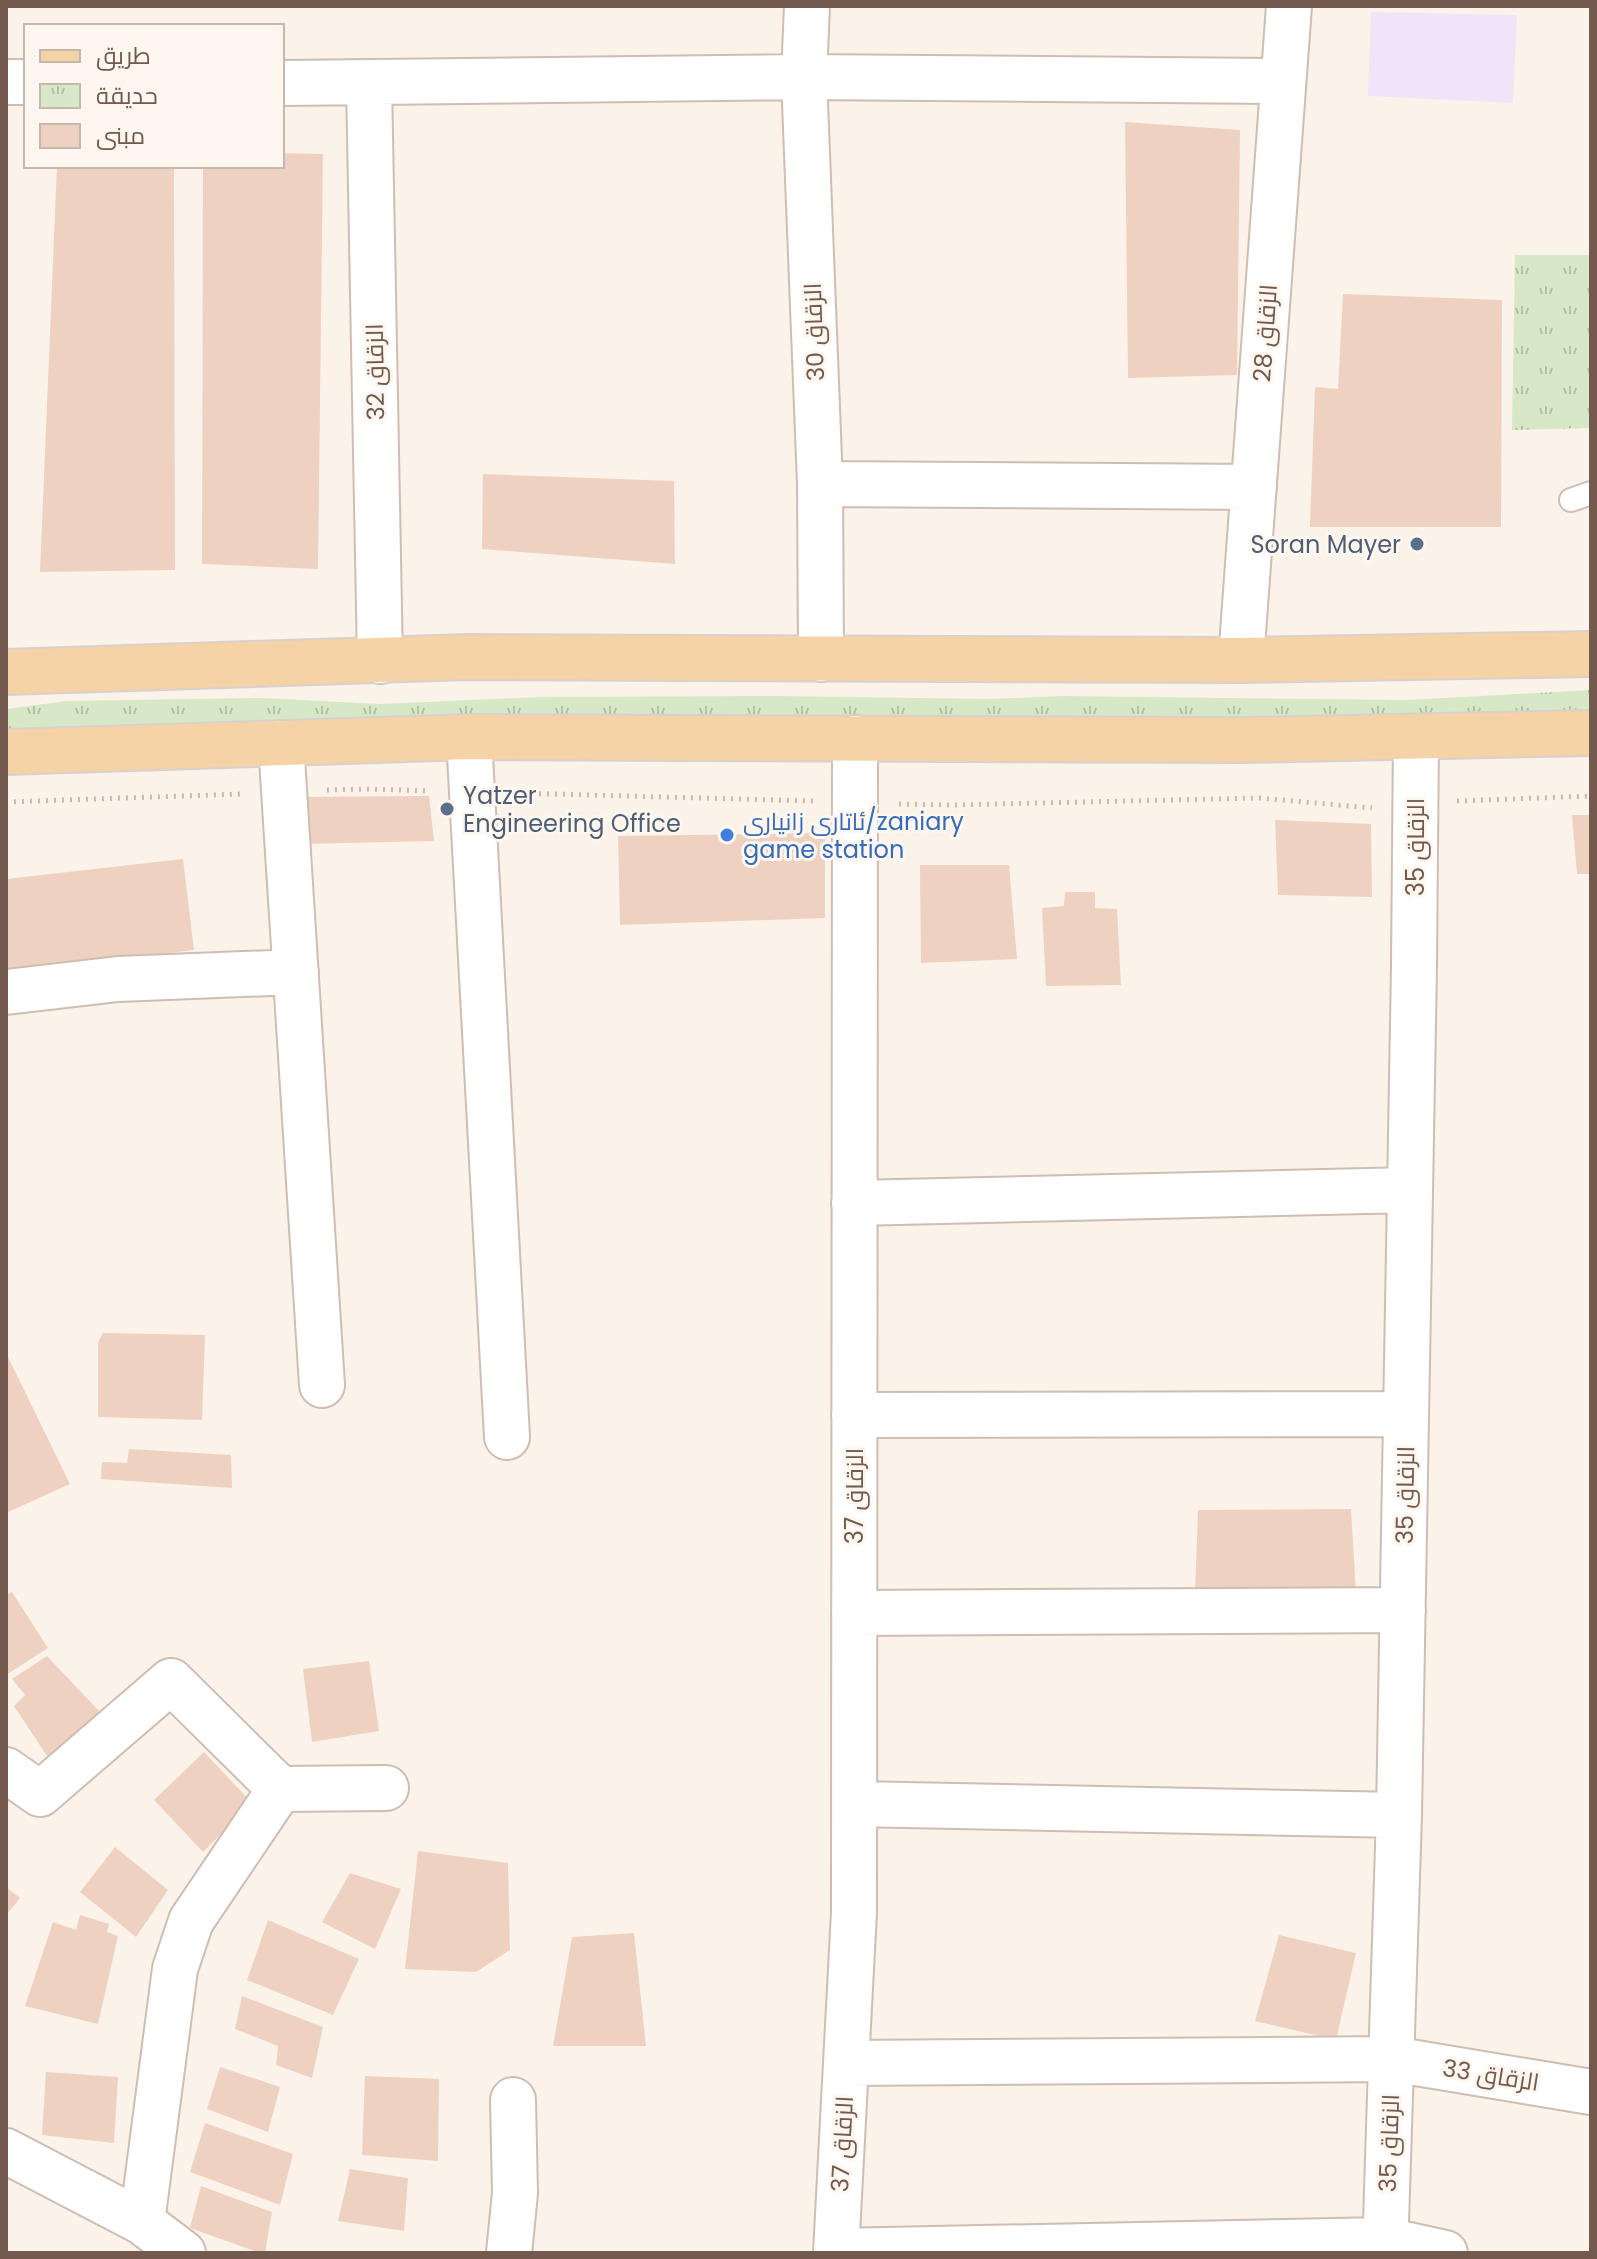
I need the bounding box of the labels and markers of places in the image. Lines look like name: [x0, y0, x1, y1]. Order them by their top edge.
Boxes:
place label: Soran Mayer: [1250, 528, 1401, 561]
marker: Soran Mayer: [1408, 535, 1426, 553]
place label: Yatzer Engineering Office: [463, 779, 681, 840]
marker: Yatzer Engineering Office: [438, 800, 456, 818]
place label: ئاتاری زانیاری/zaniary game station: [743, 805, 964, 866]
marker: ئاتاری زانیاری/zaniary game station: [718, 826, 736, 844]

